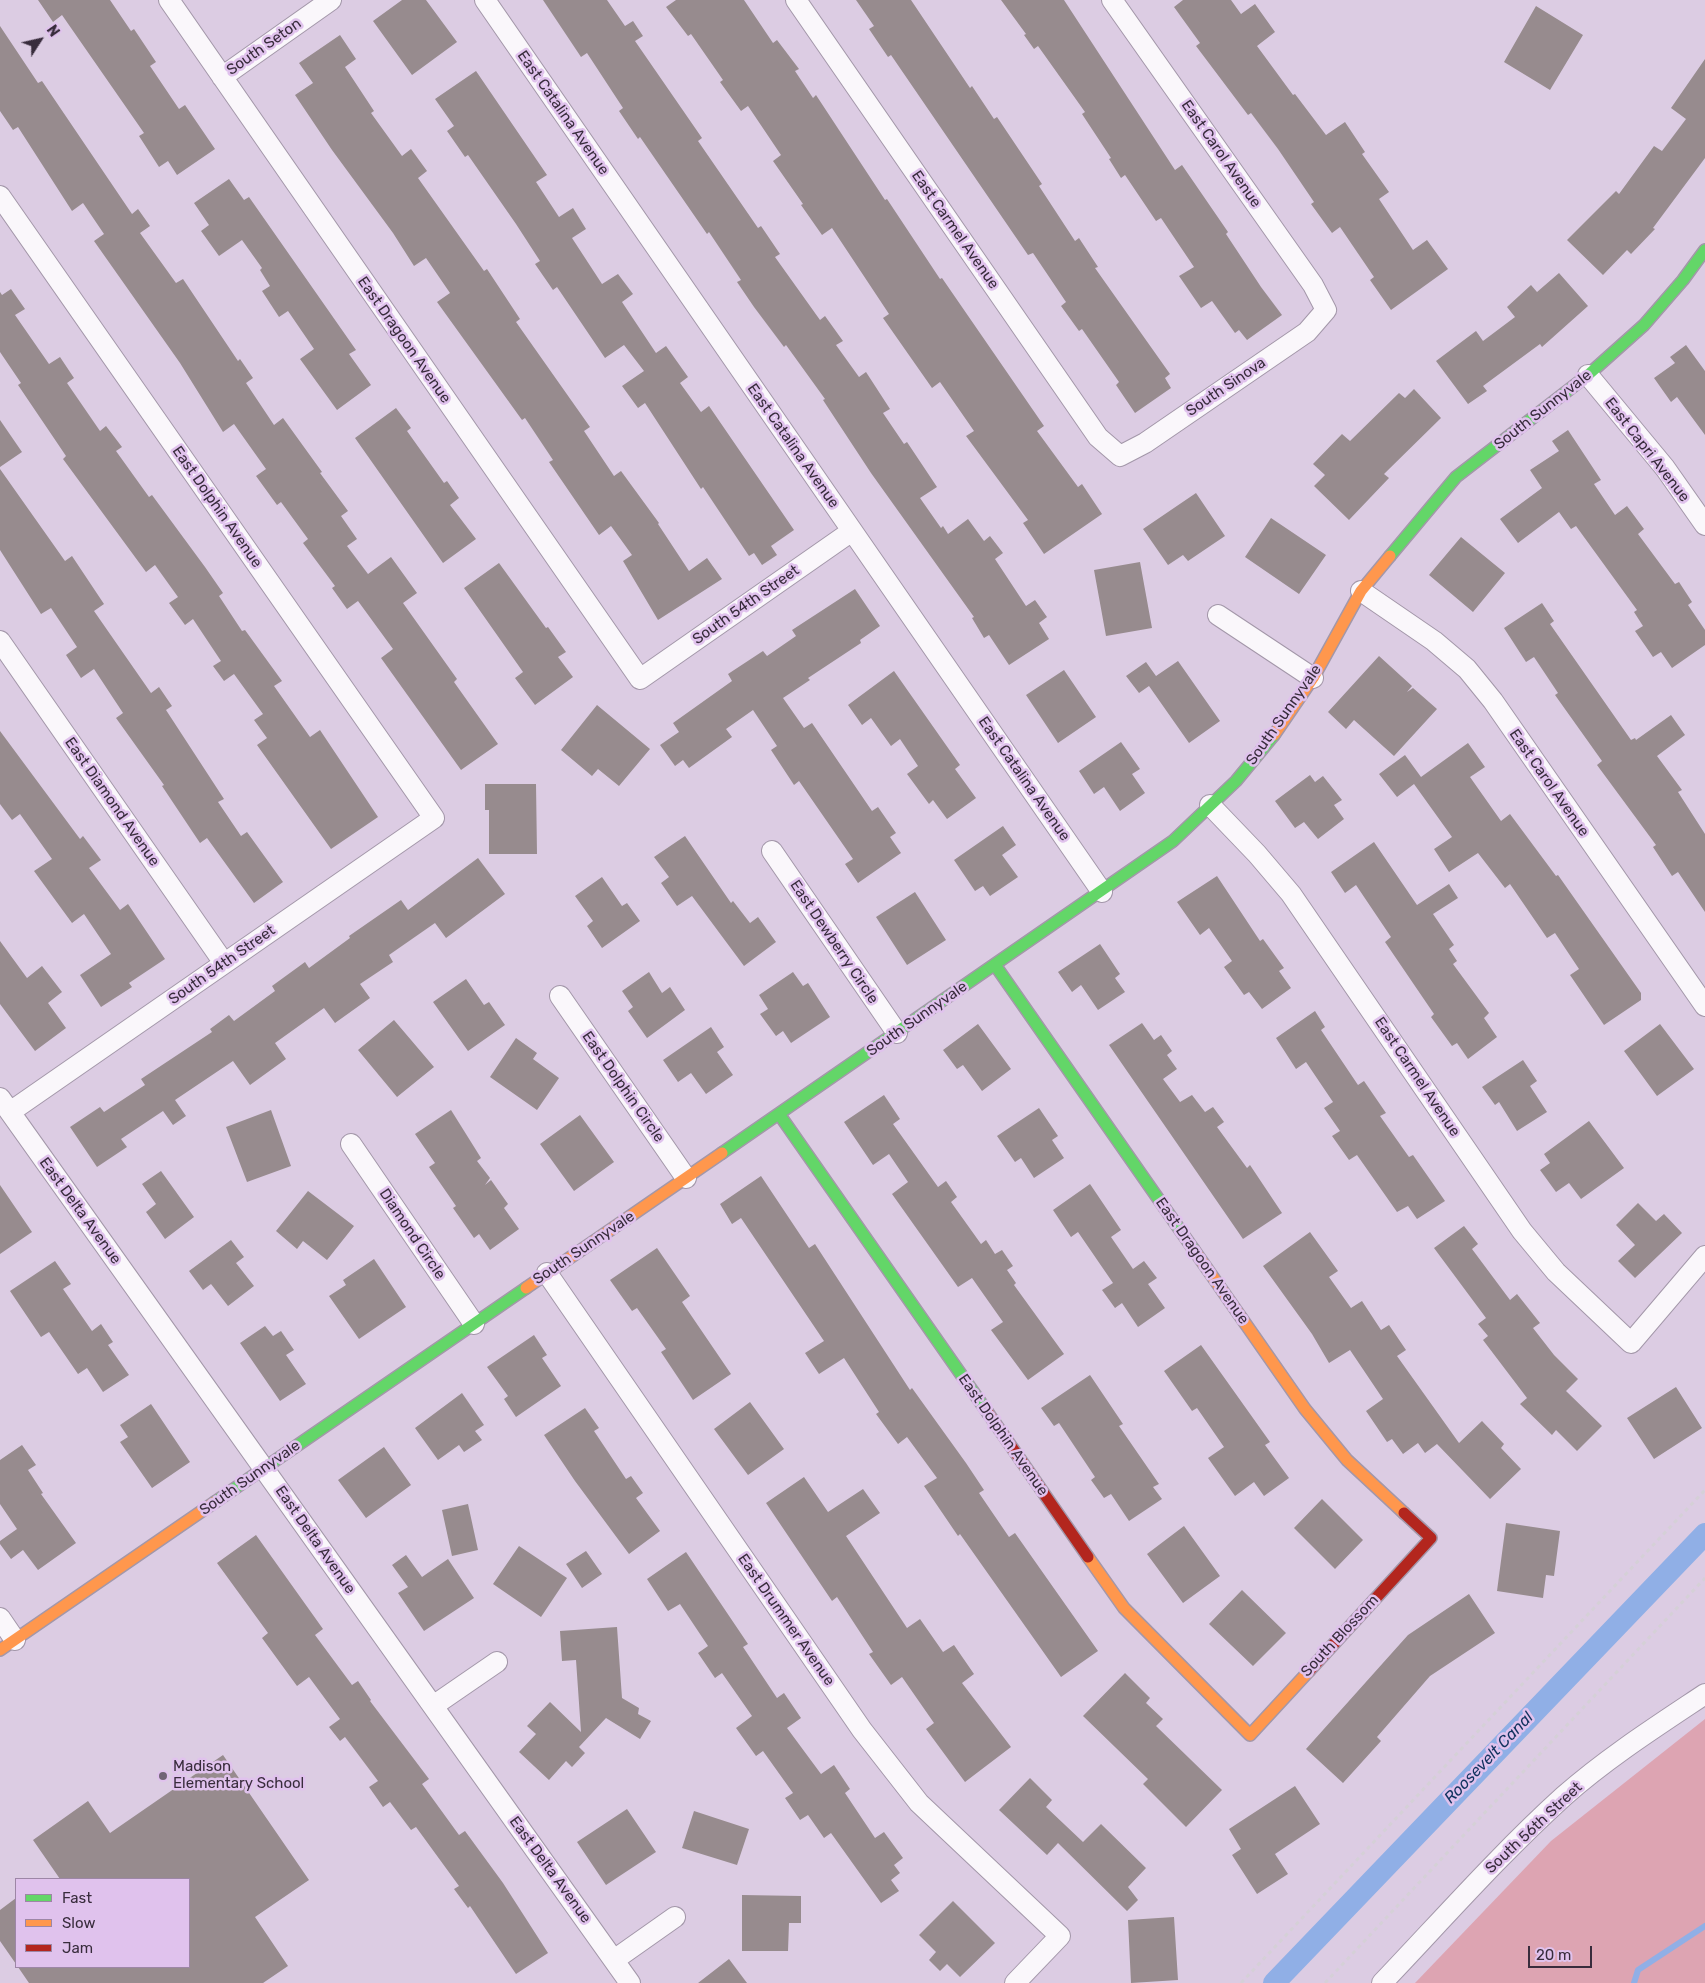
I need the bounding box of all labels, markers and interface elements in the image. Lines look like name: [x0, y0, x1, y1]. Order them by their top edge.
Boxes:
north arrow: [15, 15, 65, 65]
street label: South Seton: [223, 15, 305, 79]
text: N: [43, 22, 63, 40]
street label: East Catalina Avenue: [513, 47, 613, 179]
street label: East Carol Avenue: [1177, 97, 1265, 211]
street label: East Carmel Avenue: [907, 167, 1003, 293]
street label: East Dragoon Avenue: [354, 273, 454, 407]
street label: South Sinova: [1183, 354, 1269, 420]
street label: South Sunnyvale: [1491, 366, 1595, 454]
street label: East Catalina Avenue: [743, 380, 843, 512]
street label: East Capri Avenue: [1601, 394, 1693, 506]
street label: East Dolphin Avenue: [168, 443, 266, 571]
street label: South 54th Street: [689, 562, 803, 648]
street label: South Sunnyvale: [1243, 661, 1325, 769]
street label: East Catalina Avenue: [974, 713, 1074, 845]
street label: East Carol Avenue: [1505, 726, 1593, 840]
street label: East Diamond Avenue: [61, 734, 163, 870]
street label: East Dewberry Circle: [786, 877, 882, 1007]
street label: South 54th Street: [165, 922, 279, 1008]
street label: South Sunnyvale: [863, 978, 971, 1060]
street label: East Carmel Avenue: [1370, 1014, 1464, 1140]
street label: East Dolphin Circle: [578, 1028, 668, 1146]
street label: East Delta Avenue: [35, 1154, 125, 1268]
street label: Diamond Circle: [375, 1185, 449, 1283]
street label: East Dragoon Avenue: [1152, 1194, 1252, 1328]
street label: South Sunnyvale: [530, 1207, 638, 1289]
street label: East Dolphin Avenue: [954, 1371, 1052, 1499]
street label: South Sunnyvale: [196, 1437, 304, 1519]
street label: East Delta Avenue: [271, 1483, 359, 1597]
street label: East Drummer Avenue: [734, 1551, 838, 1689]
street label: South Blossom: [1298, 1591, 1382, 1681]
water label: Roosevelt Canal: [1440, 1708, 1538, 1808]
place label: Madison Elementary School: [173, 1758, 304, 1793]
marker: Madison Elementary School: [157, 1770, 169, 1782]
street label: South 56th Street: [1482, 1779, 1586, 1877]
street label: East Delta Avenue: [505, 1813, 595, 1927]
legend: [15, 1878, 190, 1968]
text: Fast: [62, 1889, 92, 1907]
text: Slow: [62, 1914, 95, 1932]
scale bar: [1530, 1936, 1594, 1968]
text: Jam: [62, 1939, 93, 1957]
text: 20 m: [1536, 1946, 1571, 1964]

